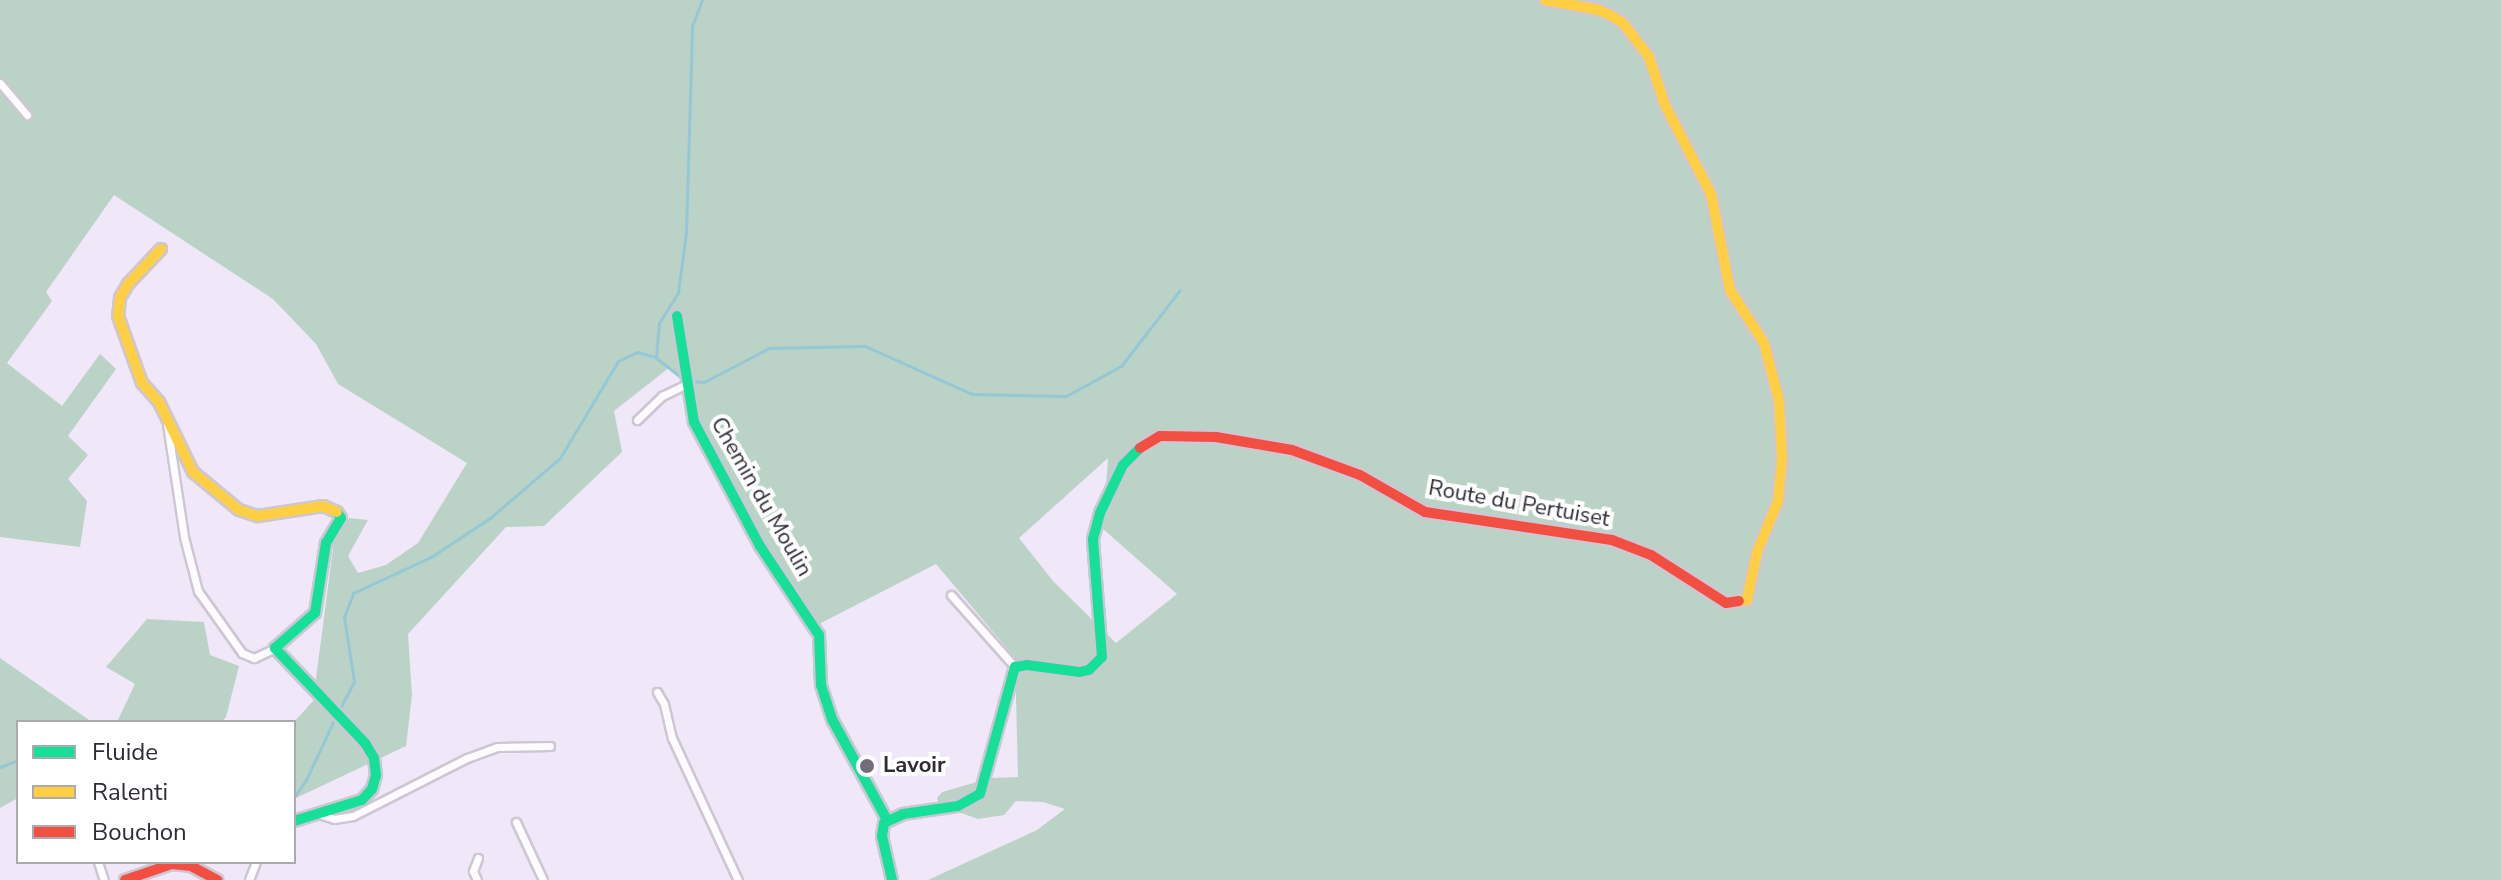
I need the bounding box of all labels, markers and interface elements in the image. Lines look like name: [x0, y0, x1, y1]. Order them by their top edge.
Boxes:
street label: Chemin du Moulin: [705, 413, 817, 581]
street label: Route du Pertuiset: [1426, 475, 1612, 533]
legend: [16, 720, 296, 864]
text: Fluide: [92, 736, 158, 768]
place label: Lavoir: [883, 753, 946, 779]
marker: Lavoir: [858, 757, 876, 775]
text: Ralenti: [92, 776, 168, 808]
text: Bouchon: [92, 816, 187, 848]

